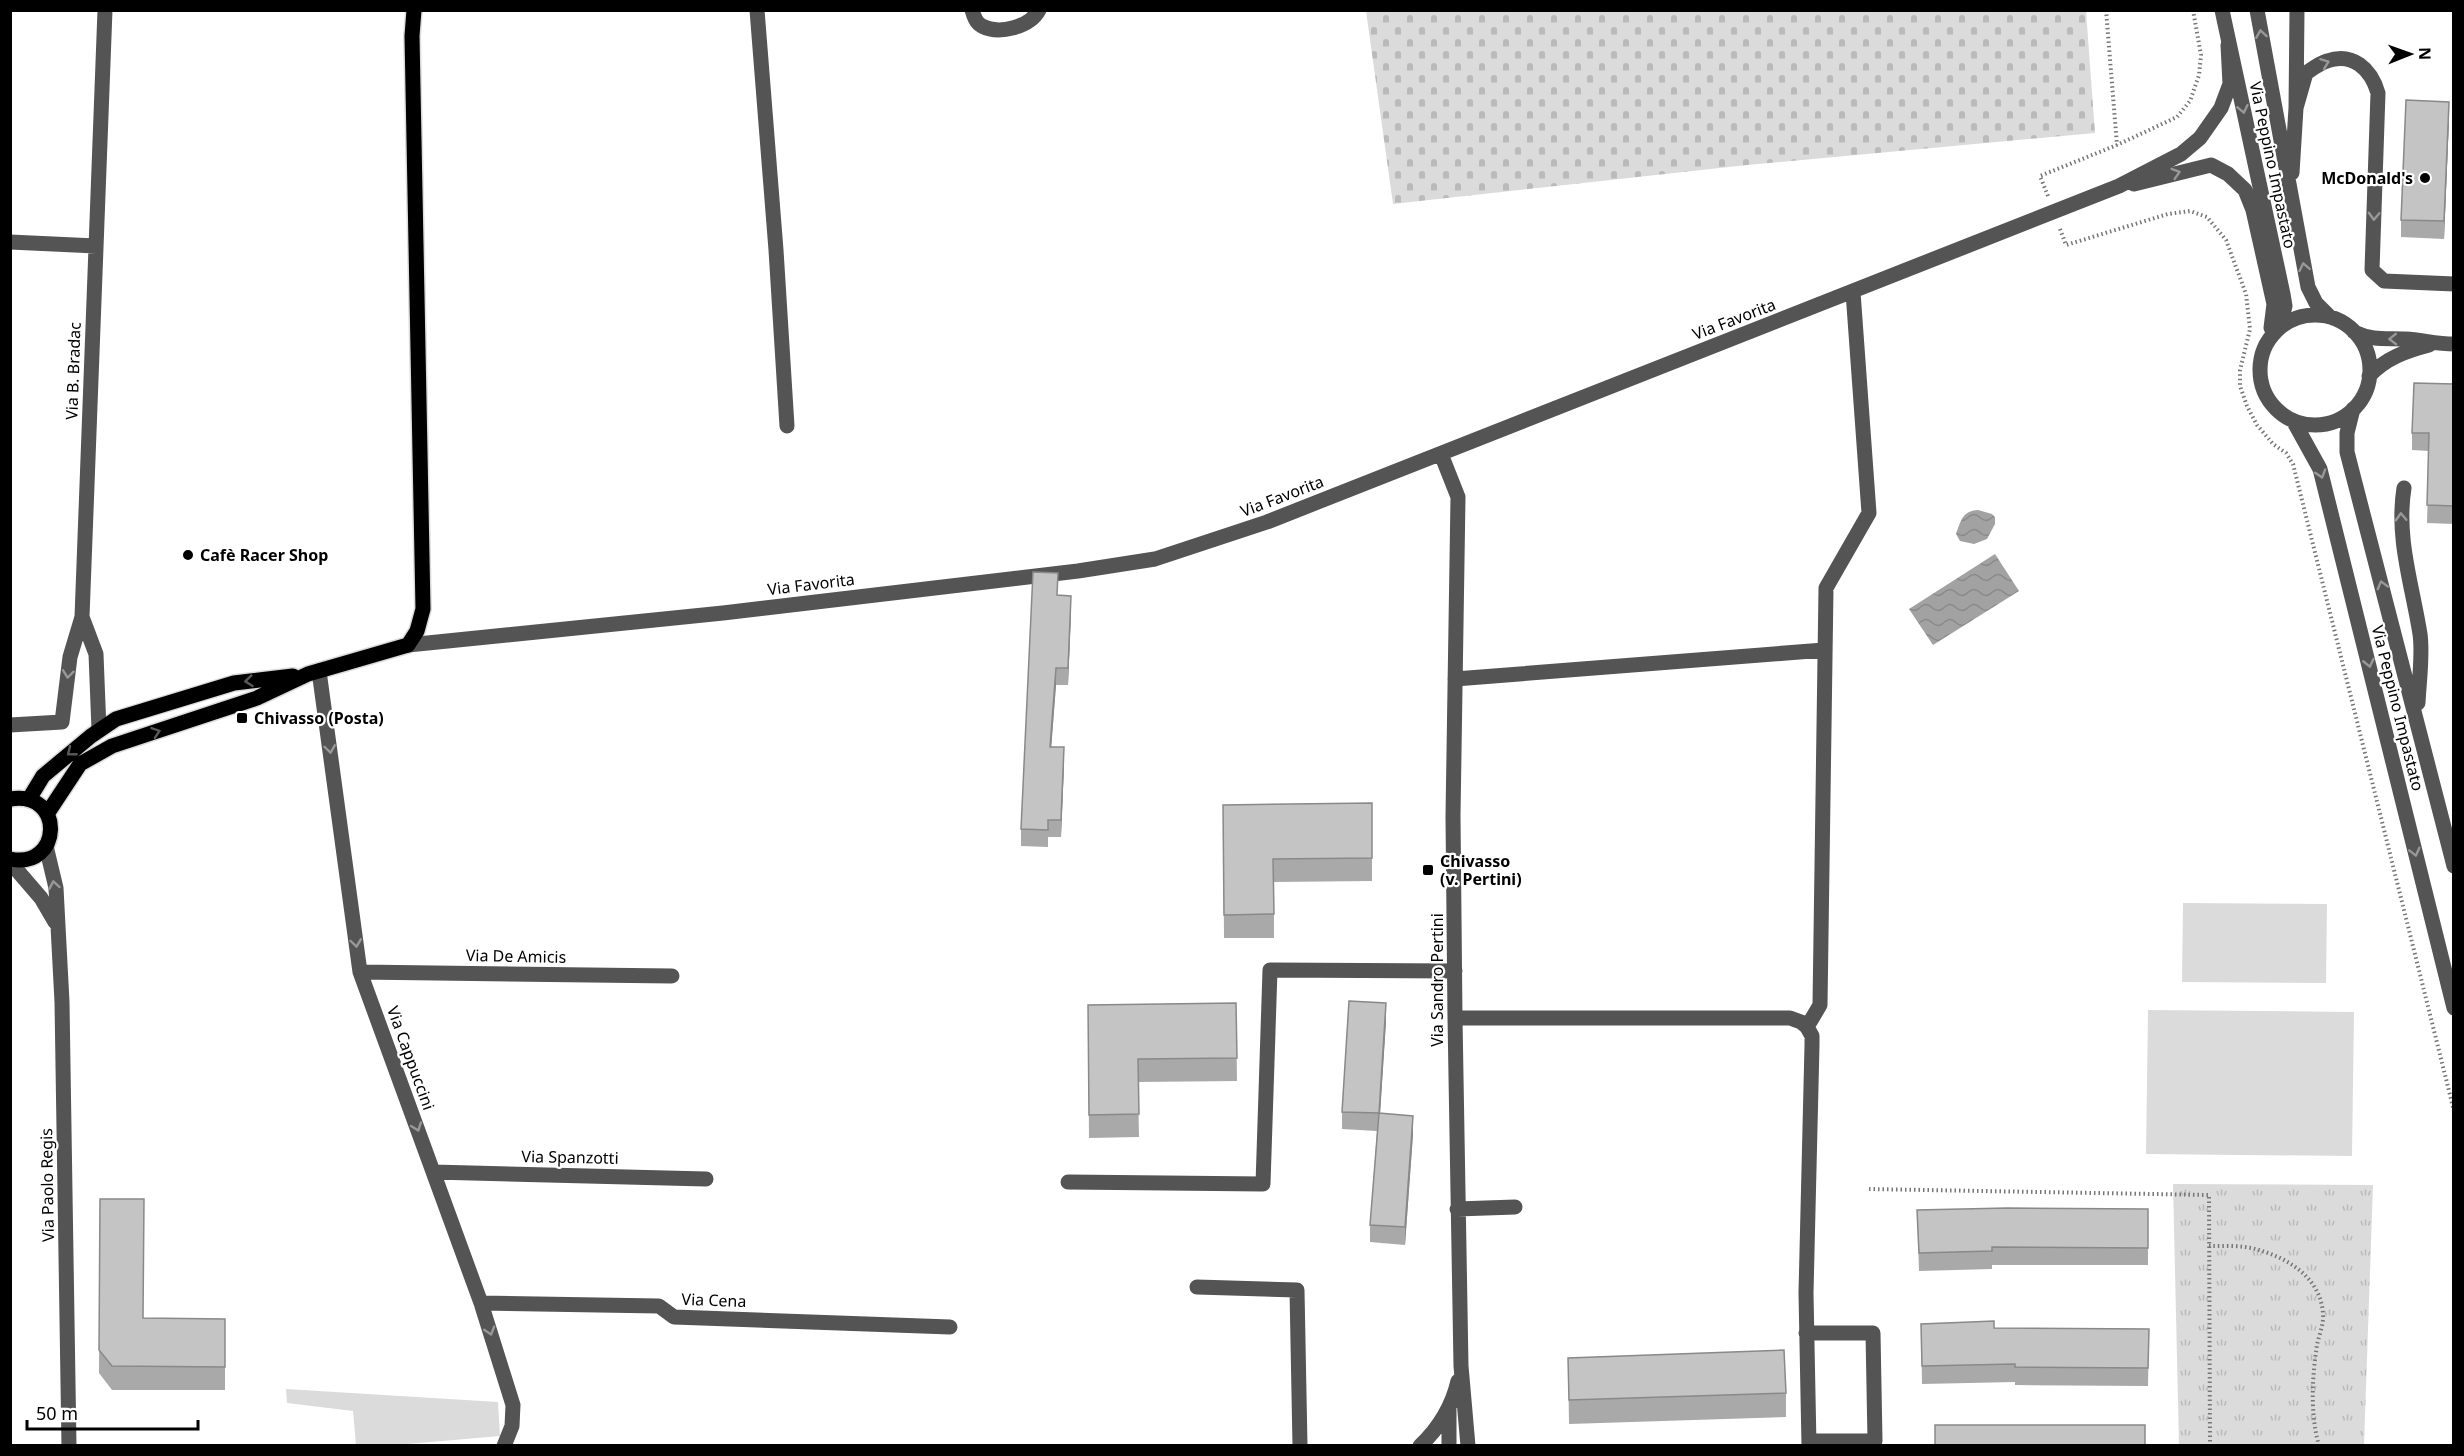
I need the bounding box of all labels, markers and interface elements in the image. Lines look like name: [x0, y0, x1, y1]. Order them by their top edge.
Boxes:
north arrow: [2380, 24, 2440, 84]
one-way arrow: [2255, 29, 2268, 39]
text: N: [2414, 47, 2436, 60]
one-way arrow: [2320, 58, 2330, 71]
street label: Via Peppino Impastato: [2245, 79, 2301, 251]
one-way arrow: [2235, 104, 2248, 114]
place label: McDonald's: [2321, 167, 2413, 189]
one-way arrow: [2170, 168, 2181, 180]
marker: McDonald's: [2418, 171, 2432, 185]
one-way arrow: [2367, 211, 2380, 220]
one-way arrow: [2298, 262, 2311, 272]
street label: Via Favorita: [1689, 293, 1779, 345]
street label: Via B. Bradac: [60, 321, 86, 420]
one-way arrow: [2388, 333, 2397, 345]
one-way arrow: [2314, 468, 2326, 479]
street label: Via Favorita: [1237, 470, 1327, 522]
one-way arrow: [2395, 512, 2408, 521]
place label: Cafè Racer Shop: [200, 544, 328, 566]
marker: Cafè Racer Shop: [181, 548, 195, 562]
street label: Via Favorita: [766, 568, 856, 600]
one-way arrow: [2376, 580, 2389, 590]
street label: Via Peppino Impastato: [2367, 623, 2429, 793]
one-way arrow: [2362, 658, 2375, 668]
one-way arrow: [62, 669, 75, 678]
one-way arrow: [245, 674, 254, 687]
place label: Chivasso (Posta): [254, 707, 384, 729]
marker: Chivasso (Posta): [235, 711, 249, 725]
one-way arrow: [150, 726, 161, 739]
one-way arrow: [67, 744, 78, 755]
one-way arrow: [323, 745, 336, 754]
one-way arrow: [2408, 847, 2421, 857]
place label: Chivasso (v. Pertini): [1440, 850, 1522, 890]
marker: Chivasso (v. Pertini): [1421, 863, 1435, 877]
one-way arrow: [48, 880, 61, 890]
street label: Via Sandro Pertini: [1426, 913, 1448, 1047]
one-way arrow: [350, 938, 362, 947]
street label: Via De Amicis: [466, 944, 566, 968]
street label: Via Cappuccini: [382, 1003, 440, 1113]
one-way arrow: [410, 1121, 422, 1132]
street label: Via Paolo Regis: [35, 1128, 59, 1242]
street label: Via Spanzotti: [521, 1145, 619, 1169]
street label: Via Cena: [681, 1288, 747, 1312]
one-way arrow: [482, 1325, 495, 1336]
scale bar: [27, 1393, 198, 1431]
text: 50 m: [36, 1401, 78, 1425]

